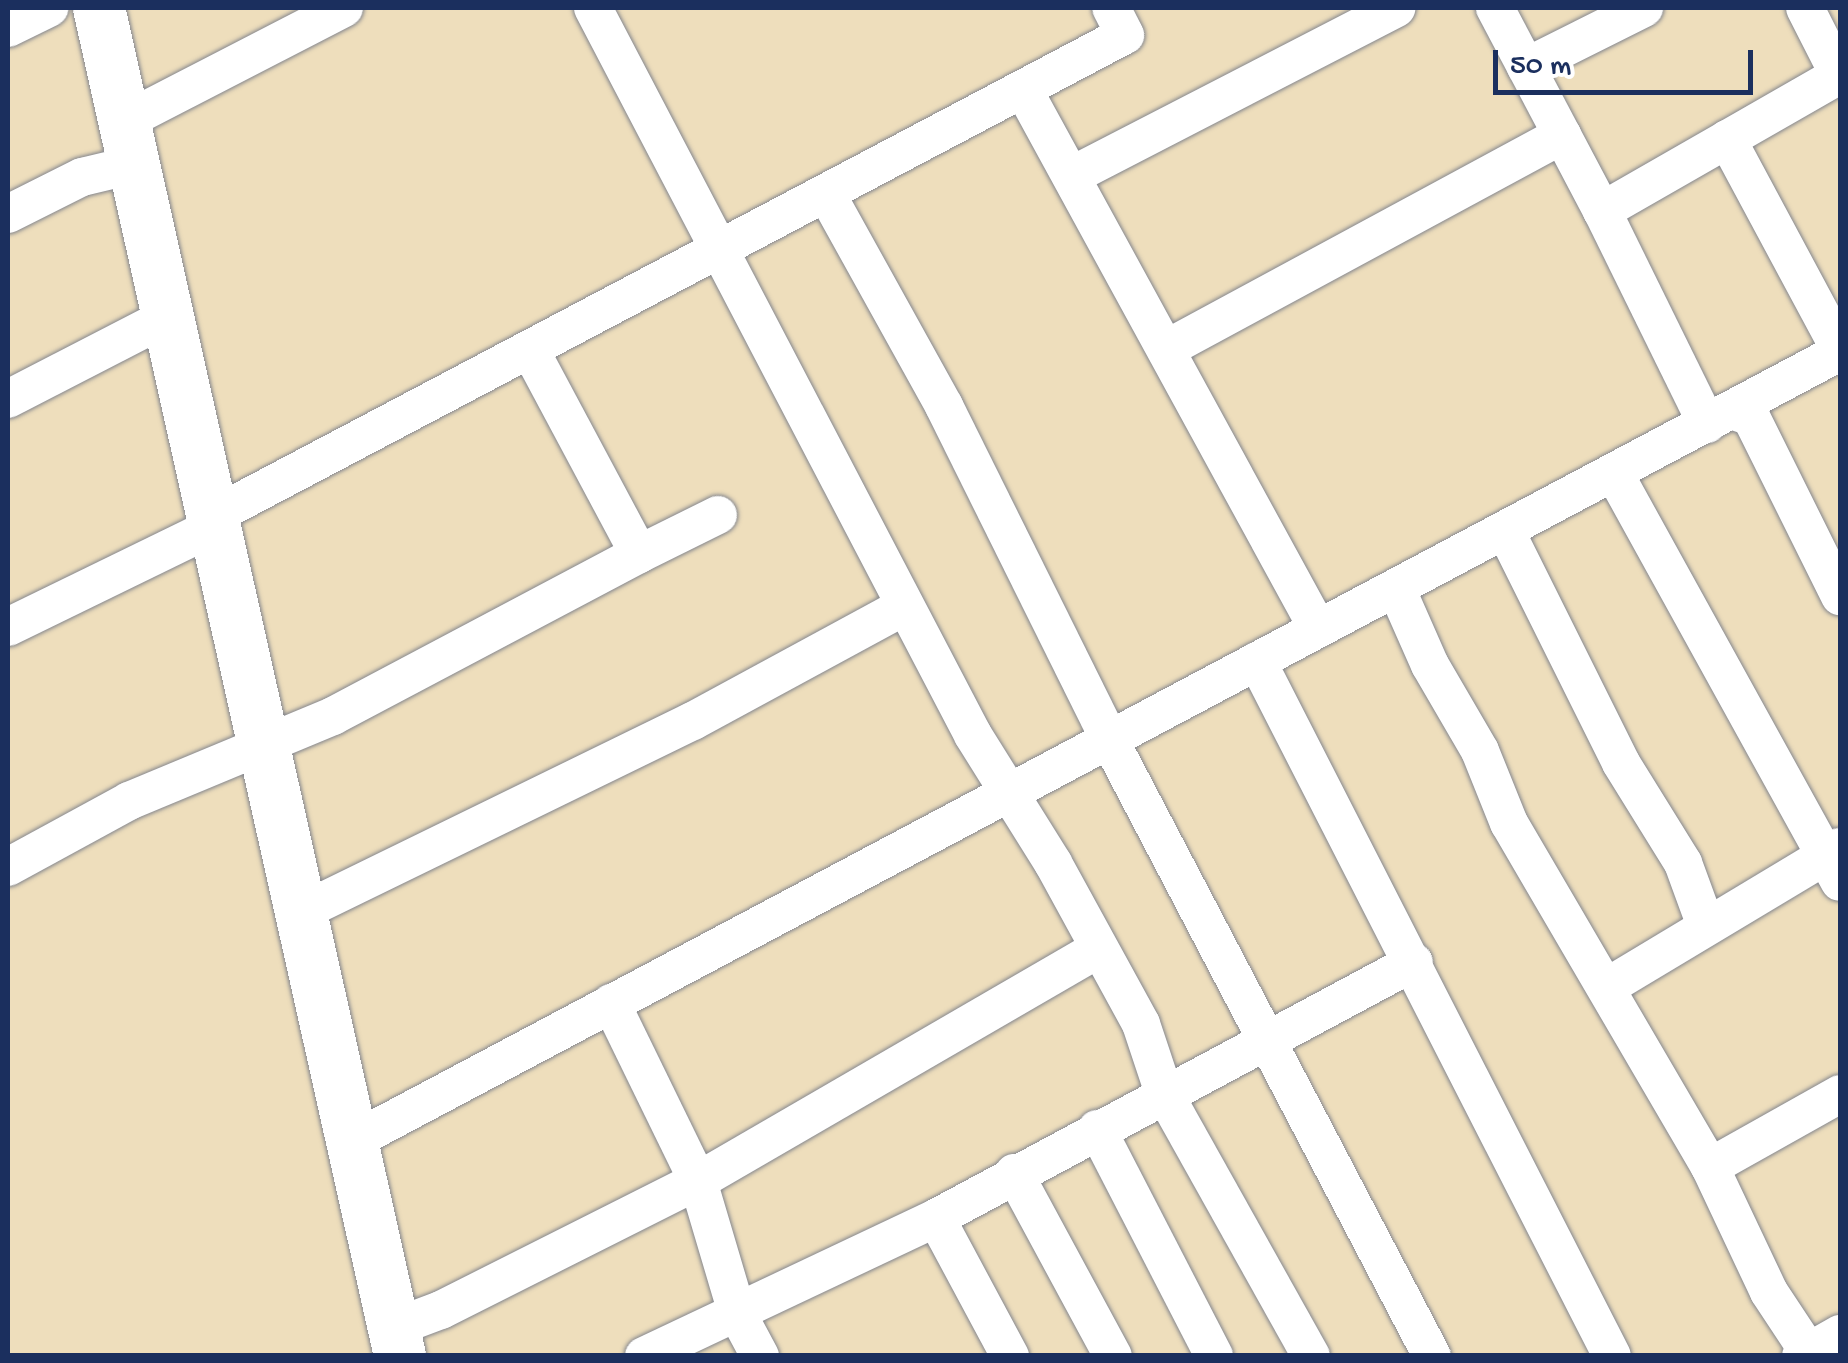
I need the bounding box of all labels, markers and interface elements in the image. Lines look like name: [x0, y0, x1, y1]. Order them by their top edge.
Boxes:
scale bar: [1498, 30, 1758, 92]
text: 50 m: [1510, 50, 1571, 85]

